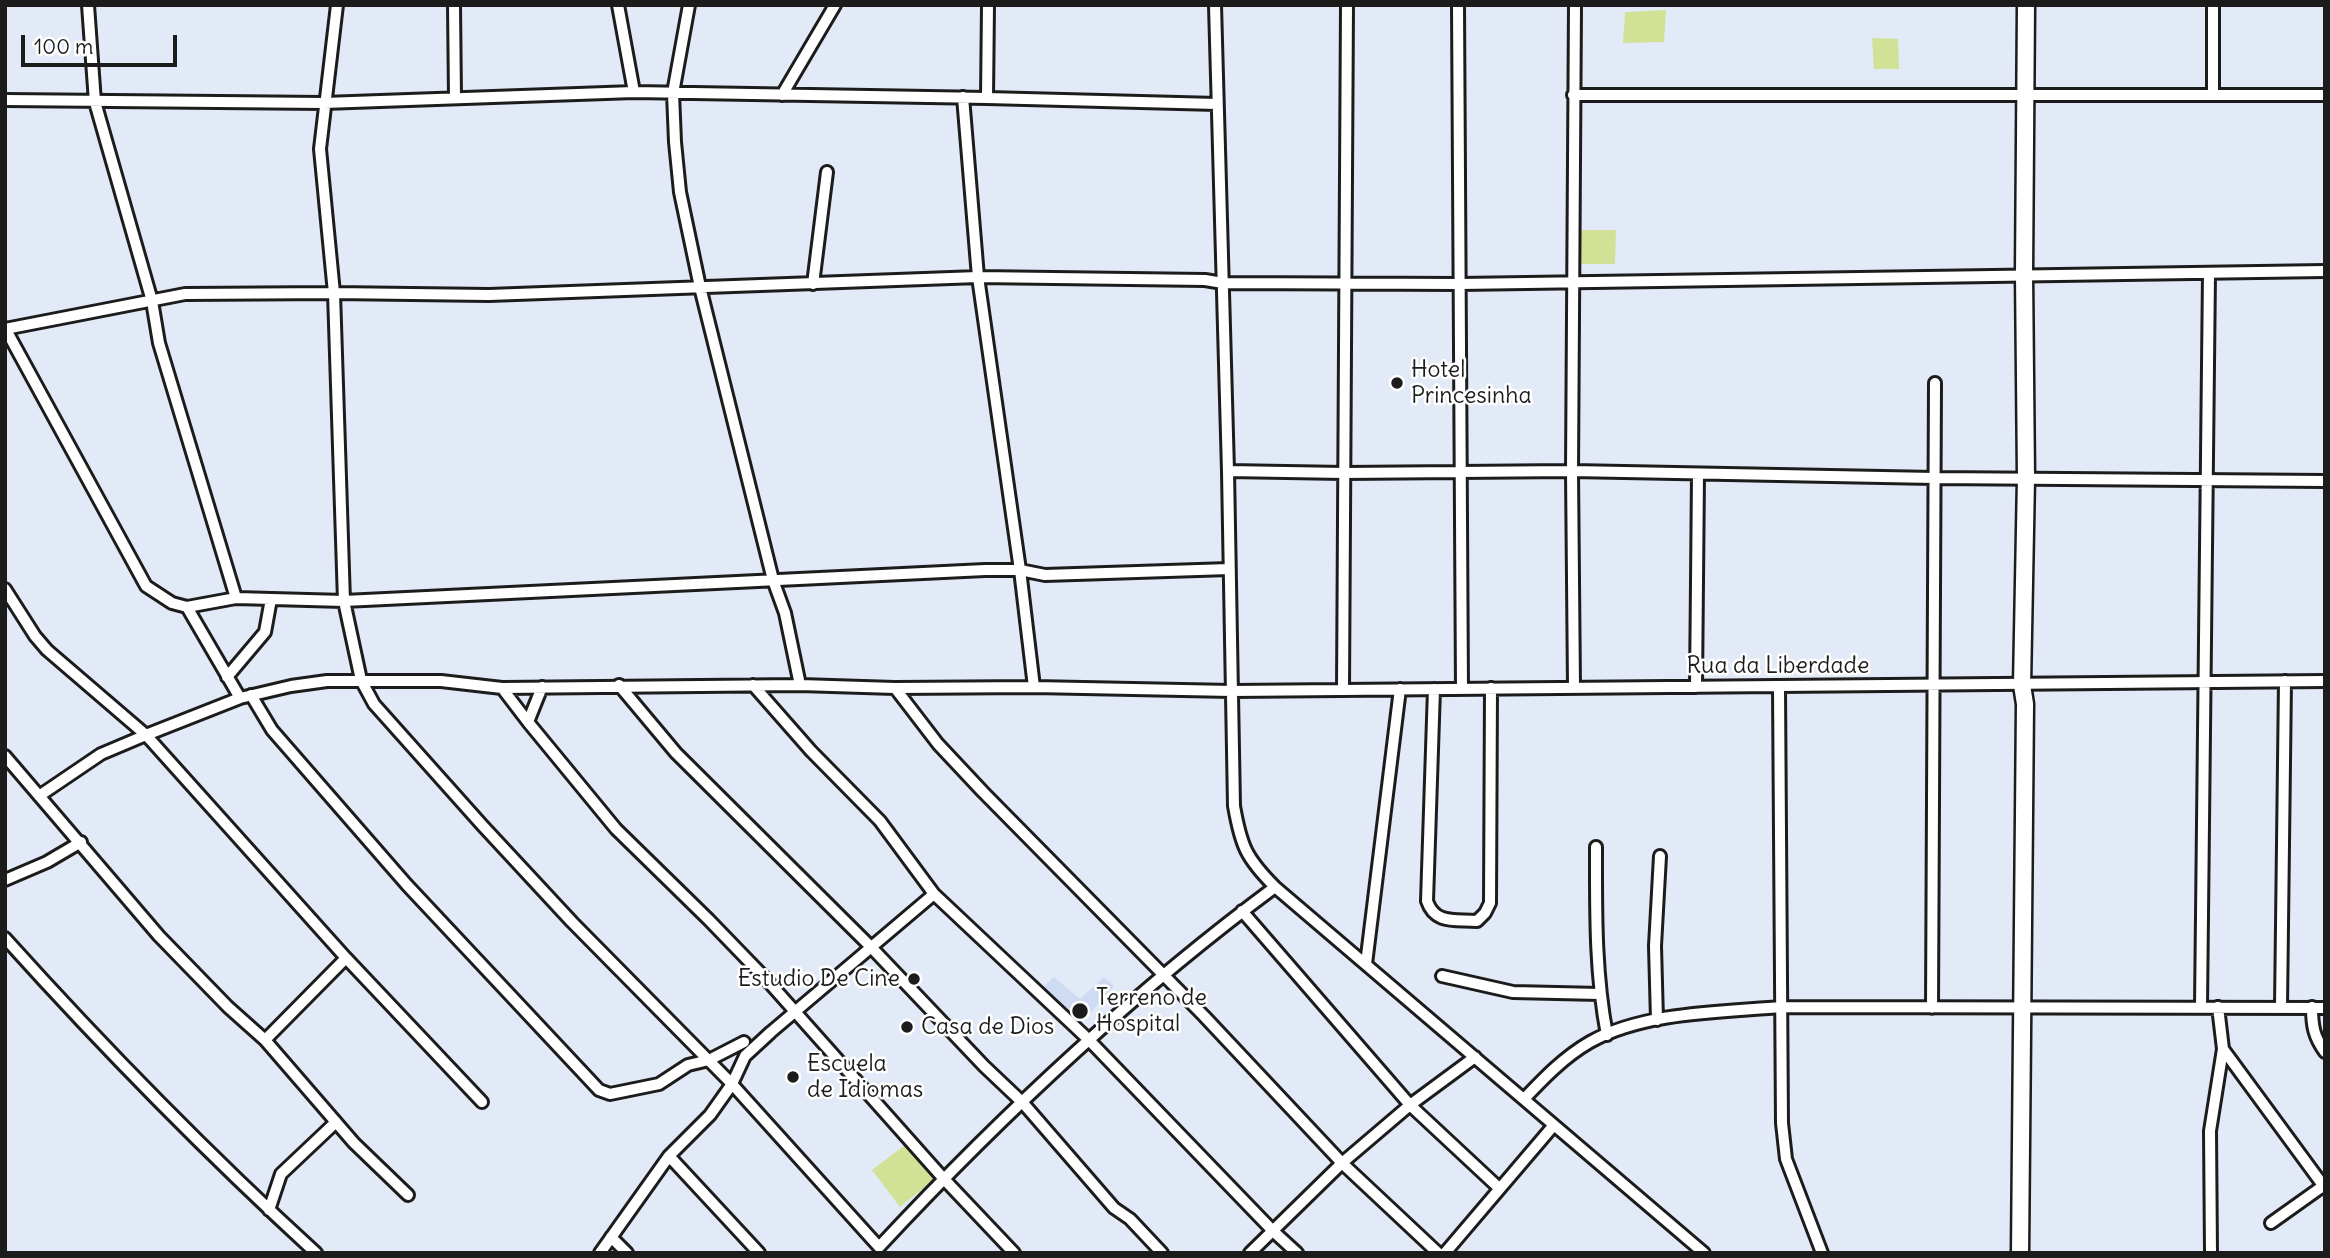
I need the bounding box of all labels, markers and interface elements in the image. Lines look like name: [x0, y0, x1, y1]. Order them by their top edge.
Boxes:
scale bar: [24, 21, 180, 65]
text: 100 m: [34, 33, 93, 60]
place label: Hotel Princesinha: [1411, 356, 1532, 410]
marker: Hotel Princesinha: [1389, 375, 1405, 391]
street label: Rua da Liberdade: [1687, 652, 1869, 680]
place label: Estudio De Cine: [738, 965, 900, 993]
marker: Estudio De Cine: [906, 971, 922, 987]
place label: Terreno de Hospital: [1096, 984, 1207, 1038]
marker: Terreno de Hospital: [1070, 1001, 1090, 1021]
place label: Casa de Dios: [921, 1013, 1054, 1041]
marker: Casa de Dios: [899, 1019, 915, 1035]
place label: Escuela de Idiomas: [807, 1050, 923, 1104]
marker: Escuela de Idiomas: [785, 1069, 801, 1085]

